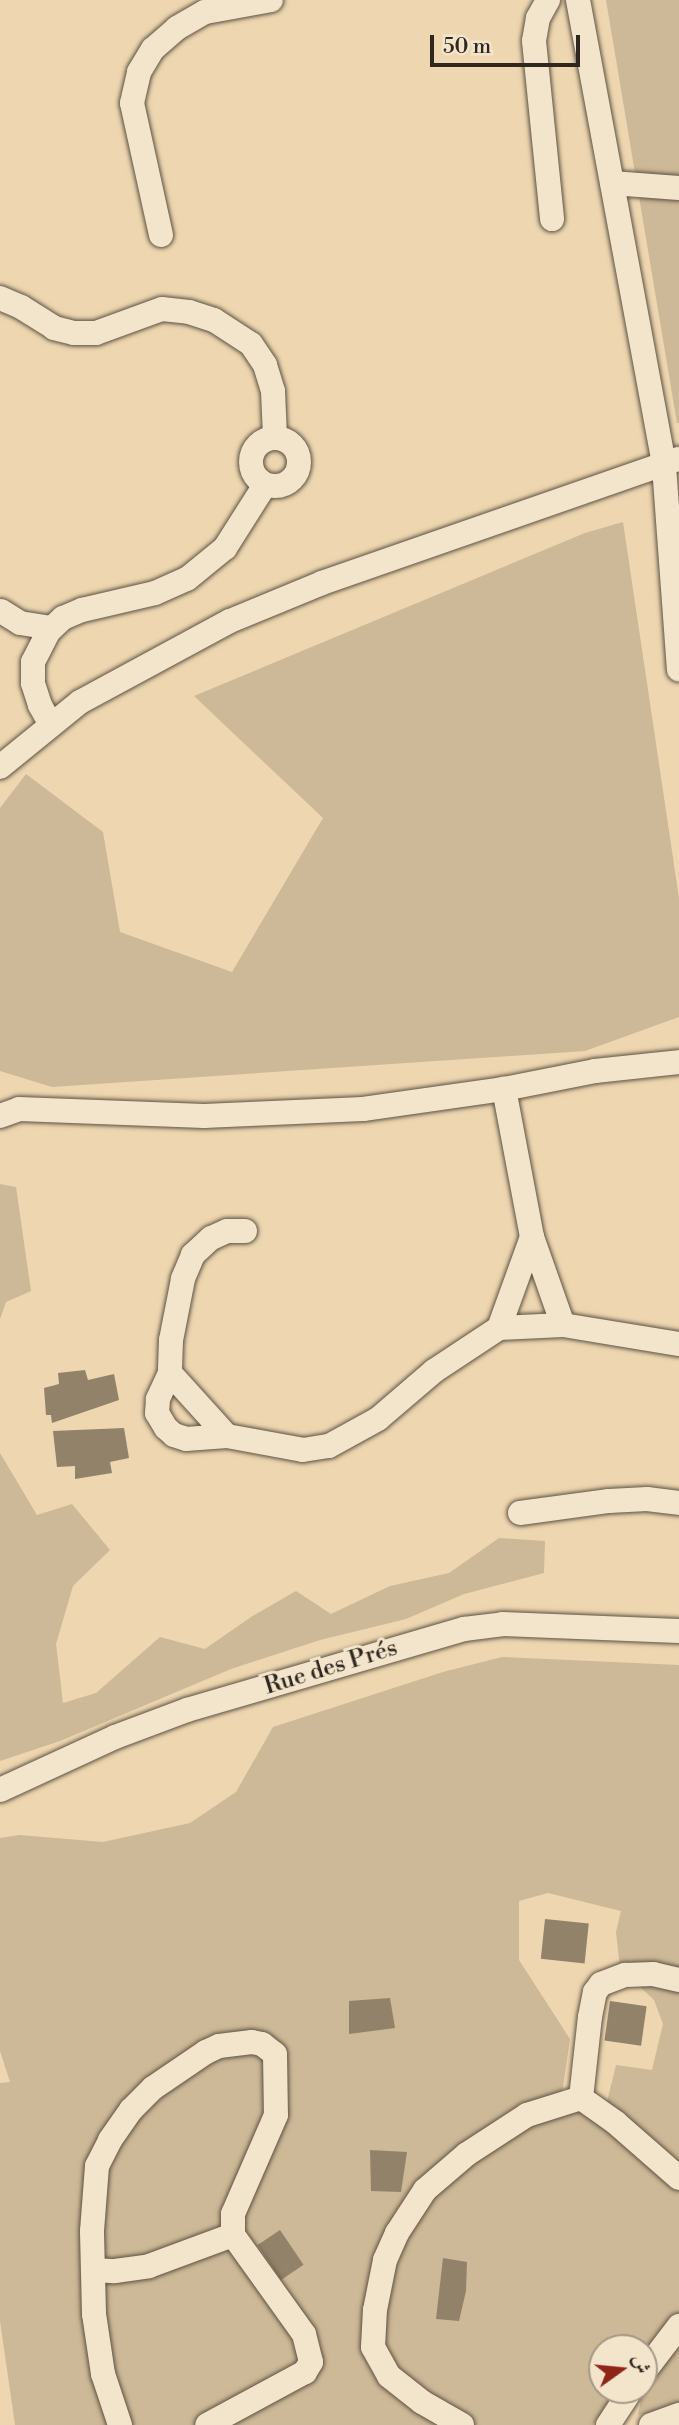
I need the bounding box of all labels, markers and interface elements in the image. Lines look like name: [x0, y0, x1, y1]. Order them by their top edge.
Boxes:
scale bar: [434, 21, 584, 65]
text: 50 m: [443, 34, 491, 60]
street label: Rue des Prés: [261, 1634, 401, 1702]
north arrow: [588, 2334, 658, 2404]
text: ش: [627, 2352, 655, 2376]

